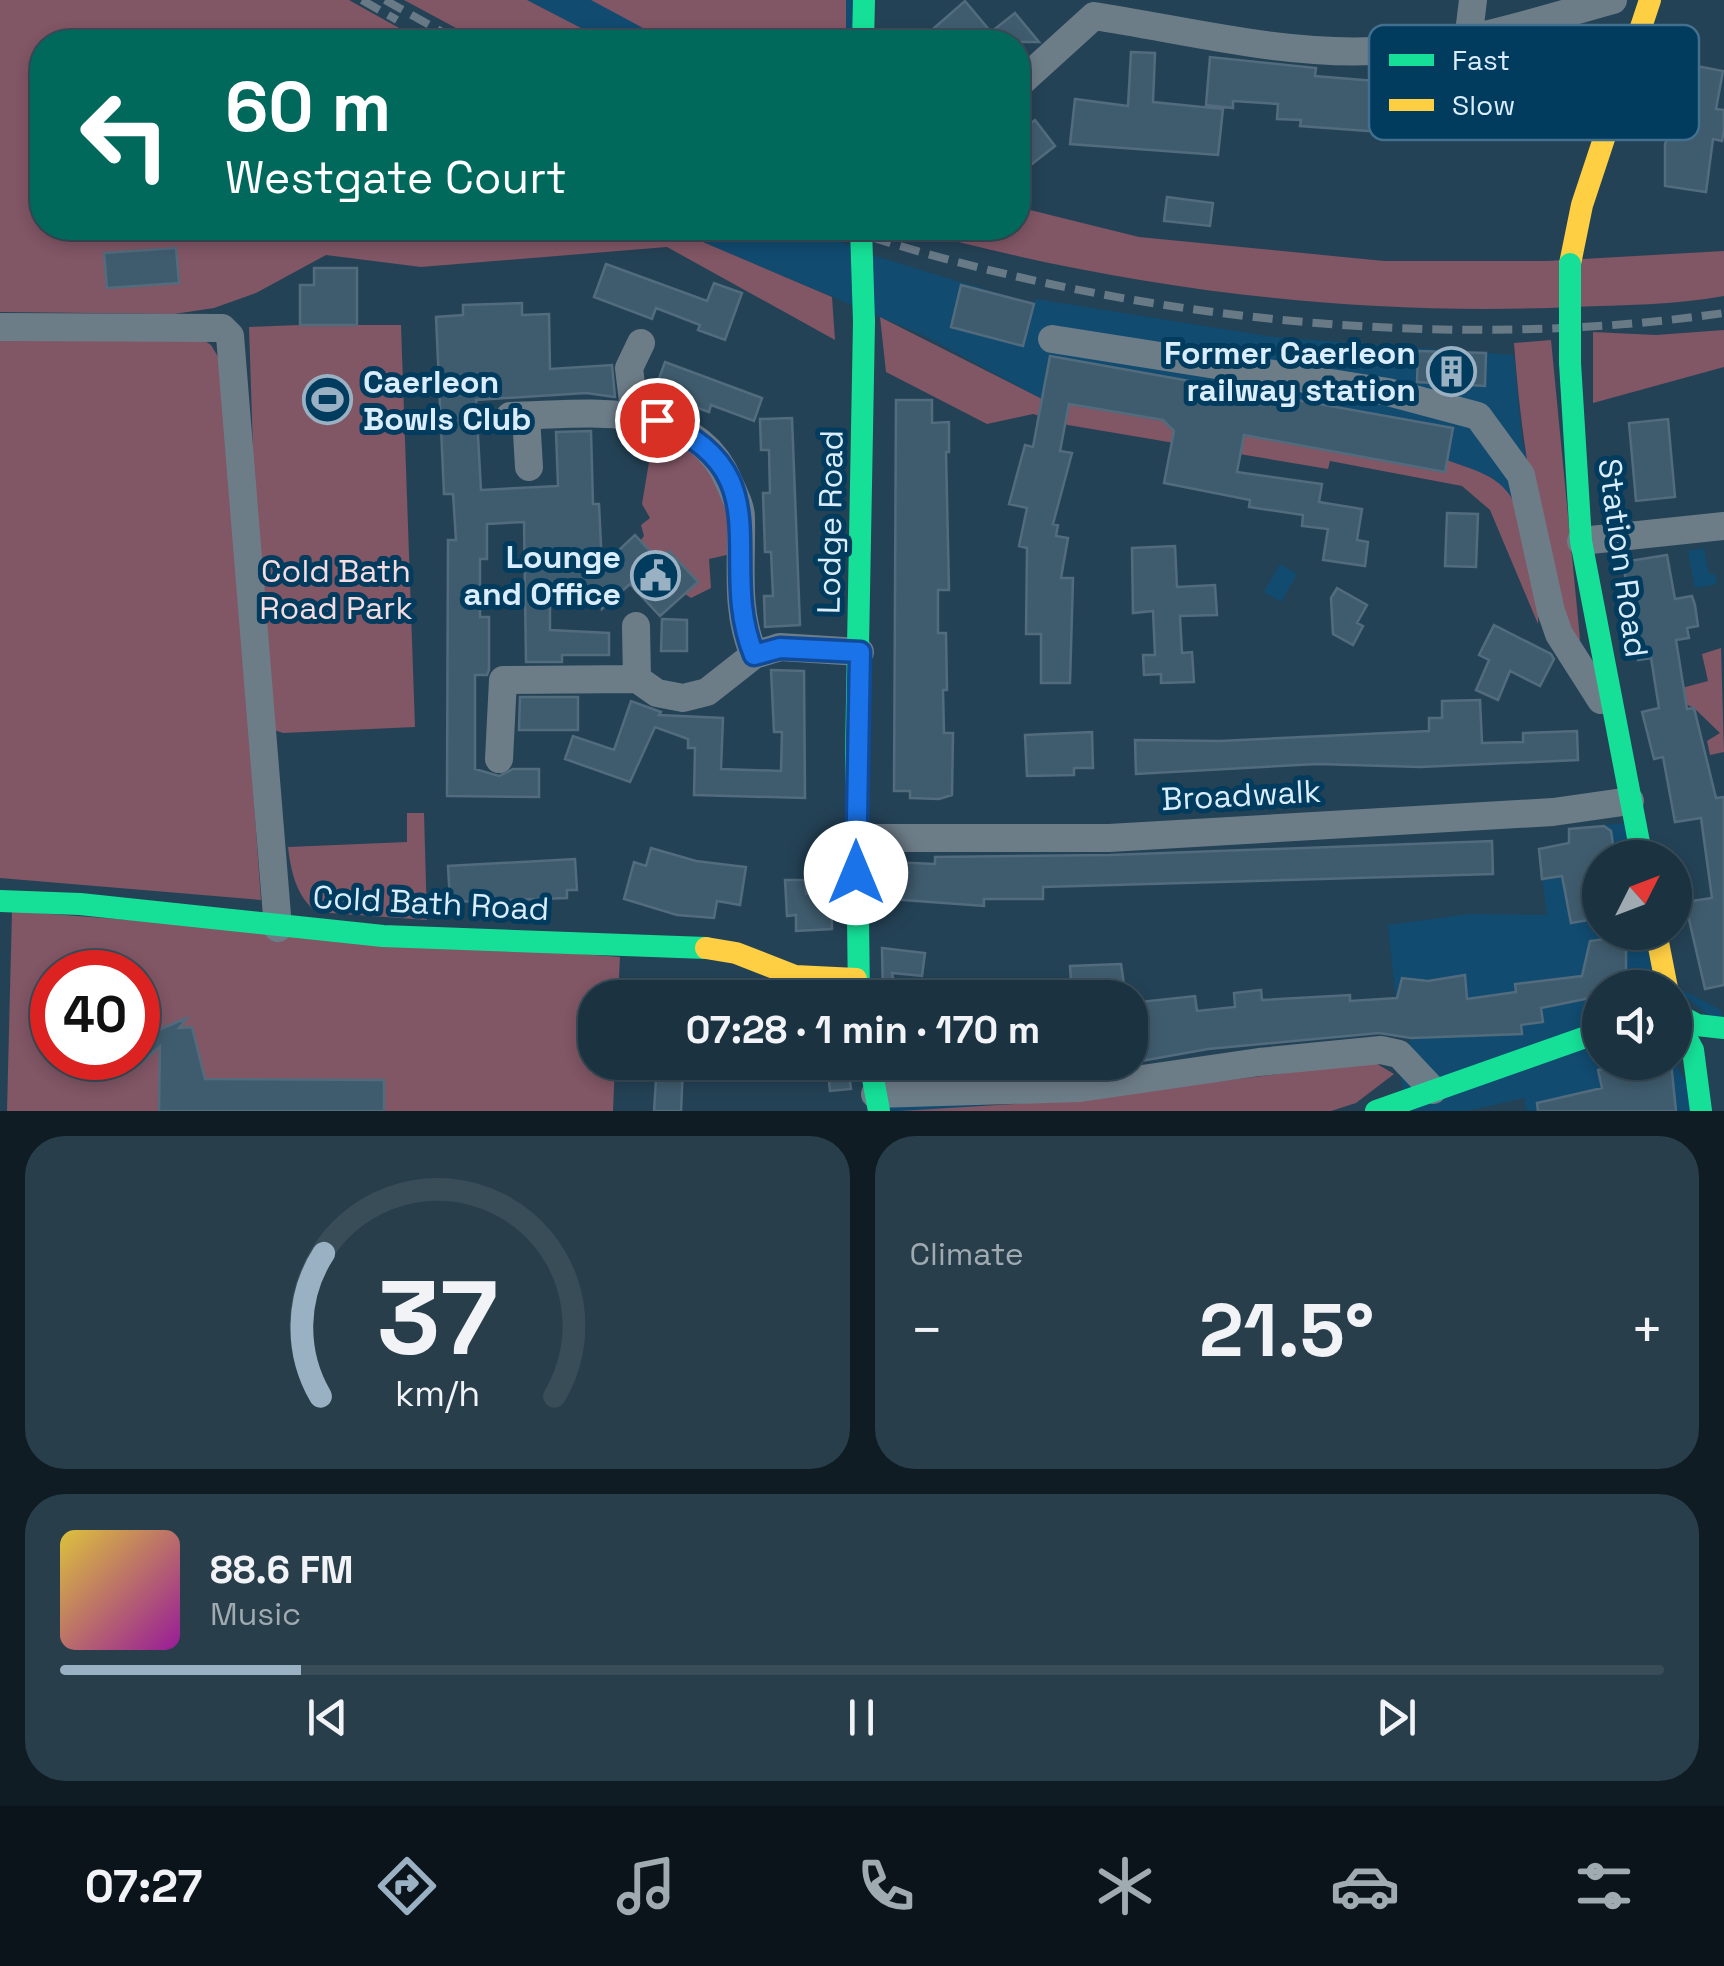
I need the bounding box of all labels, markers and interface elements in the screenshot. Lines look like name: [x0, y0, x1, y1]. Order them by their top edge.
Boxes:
legend: [1369, 25, 1699, 140]
text: Fast: [1452, 42, 1510, 78]
text: 60 m: [225, 62, 391, 151]
icon: left: [60, 70, 190, 200]
text: Slow: [1452, 87, 1515, 123]
text: Westgate Court: [225, 149, 567, 206]
place label: Former Caerleon railway station: [1164, 333, 1416, 410]
building icon: Former Caerleon railway station: [1425, 345, 1477, 397]
place label: Caerleon Bowls Club: [363, 362, 532, 439]
sports icon: Caerleon Bowls Club: [302, 374, 354, 426]
pin: [615, 378, 700, 463]
icon: arrive: [630, 393, 685, 448]
street label: Lodge Road: [808, 430, 852, 614]
street label: Station Road: [1589, 456, 1657, 660]
place label: Lounge and Office: [463, 537, 621, 614]
public building icon: Lounge and Office: [630, 549, 682, 601]
park label: Cold Bath Road Park: [259, 551, 413, 628]
street label: Broadwalk: [1160, 771, 1322, 819]
position arrow: [804, 821, 908, 925]
north arrow: [1582, 840, 1692, 950]
map controls: [1582, 840, 1692, 1080]
street label: Cold Bath Road: [312, 877, 550, 929]
speed limit sign: 40: [30, 950, 160, 1080]
button: sound: [1582, 970, 1692, 1080]
text: 07:28 · 1 min · 170 m: [686, 1006, 1040, 1054]
text: Climate: [910, 1234, 1024, 1274]
text: 37: [377, 1252, 498, 1384]
text: 21.5°: [1199, 1282, 1374, 1378]
text: −: [910, 1295, 944, 1365]
text: +: [1630, 1295, 1664, 1365]
text: km/h: [395, 1371, 480, 1416]
text: 88.6 FM: [210, 1546, 354, 1594]
text: Music: [210, 1594, 301, 1634]
icon: previous: [300, 1690, 355, 1745]
icon: pause: [834, 1690, 889, 1745]
icon: next: [1369, 1690, 1424, 1745]
icon: directions: [372, 1851, 442, 1921]
icon: music: [611, 1851, 681, 1921]
icon: phone: [851, 1851, 921, 1921]
icon: climate: [1090, 1851, 1160, 1921]
icon: car: [1330, 1851, 1400, 1921]
icon: filters: [1569, 1851, 1639, 1921]
text: 07:27: [85, 1858, 203, 1915]

